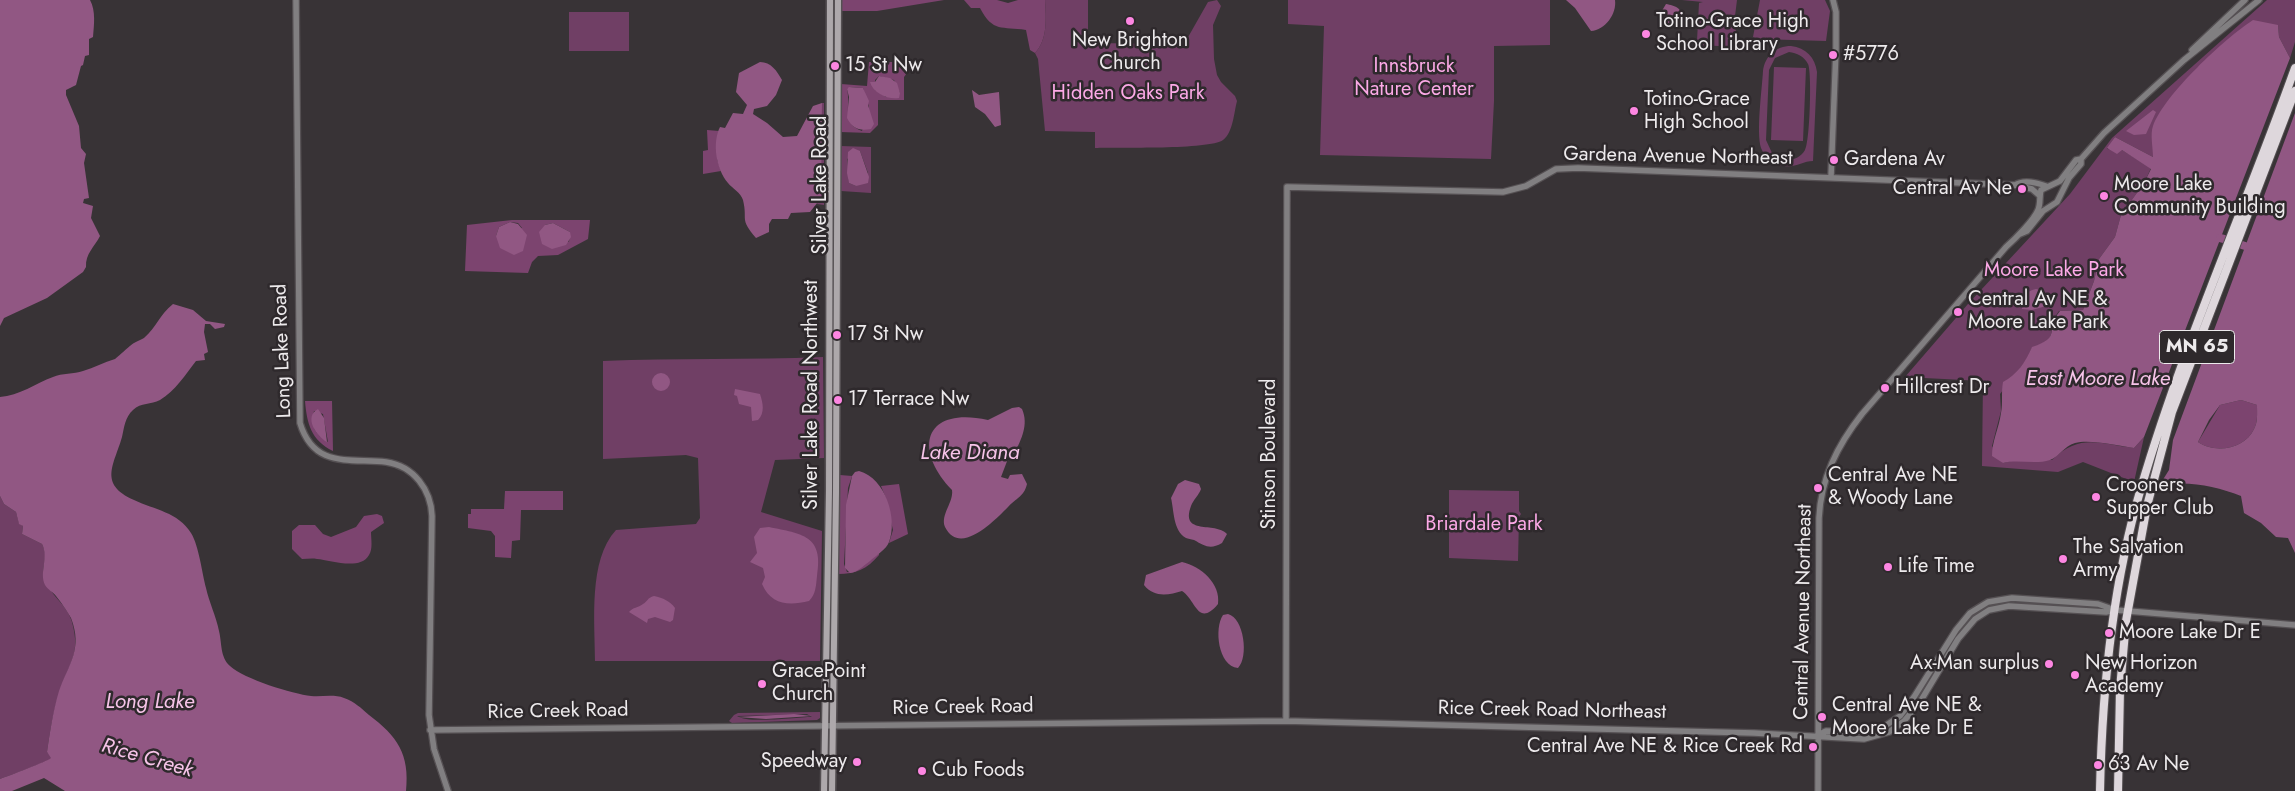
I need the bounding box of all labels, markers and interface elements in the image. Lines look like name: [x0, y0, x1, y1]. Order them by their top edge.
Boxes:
place label: Totino-Grace High School Library: [1656, 10, 1809, 57]
marker: New Brighton Church: [1124, 15, 1136, 27]
marker: Totino-Grace High School Library: [1640, 28, 1652, 40]
place label: New Brighton Church: [1072, 29, 1188, 76]
place label: #5776: [1843, 43, 1899, 67]
marker: #5776: [1827, 49, 1839, 61]
place label: 15 St Nw: [845, 54, 922, 78]
park label: Innsbruck Nature Center: [1354, 55, 1474, 102]
marker: 15 St Nw: [829, 60, 841, 72]
park label: Hidden Oaks Park: [1051, 82, 1205, 106]
place label: Totino-Grace High School: [1644, 88, 1750, 135]
marker: Totino-Grace High School: [1628, 105, 1640, 117]
street label: Silver Lake Road: [809, 116, 833, 254]
street label: Gardena Avenue Northeast: [1563, 143, 1793, 171]
place label: Gardena Av: [1844, 148, 1945, 172]
marker: Gardena Av: [1828, 154, 1840, 166]
place label: Moore Lake Community Building: [2114, 173, 2286, 220]
place label: Central Av Ne: [1893, 177, 2012, 201]
marker: Central Av Ne: [2016, 183, 2028, 195]
marker: Moore Lake Community Building: [2098, 190, 2110, 202]
park label: Moore Lake Park: [1984, 259, 2124, 283]
street label: Silver Lake Road Northwest: [800, 280, 824, 510]
street label: Long Lake Road: [269, 283, 297, 419]
place label: Central Av NE & Moore Lake Park: [1968, 288, 2108, 335]
marker: Central Av NE & Moore Lake Park: [1952, 306, 1964, 318]
place label: 17 St Nw: [847, 323, 923, 347]
marker: 17 St Nw: [831, 329, 843, 341]
road number: MN 65: [2160, 331, 2234, 364]
water label: East Moore Lake: [2026, 367, 2170, 393]
place label: Hillcrest Dr: [1895, 376, 1989, 400]
street label: Stinson Boulevard: [1258, 379, 1282, 529]
marker: Hillcrest Dr: [1879, 382, 1891, 394]
place label: 17 Terrace Nw: [848, 388, 969, 412]
marker: 17 Terrace Nw: [832, 394, 844, 406]
water label: Lake Diana: [920, 441, 1020, 467]
place label: Central Ave NE & Woody Lane: [1828, 464, 1958, 511]
place label: Crooners Supper Club: [2106, 474, 2214, 521]
marker: Central Ave NE & Woody Lane: [1812, 482, 1824, 494]
marker: Crooners Supper Club: [2090, 491, 2102, 503]
street label: Central Avenue Northeast: [1790, 504, 1818, 720]
park label: Briardale Park: [1425, 513, 1543, 537]
place label: The Salvation Army: [2073, 536, 2184, 583]
marker: The Salvation Army: [2057, 553, 2069, 565]
place label: Life Time: [1898, 555, 1975, 579]
marker: Life Time: [1882, 561, 1894, 573]
place label: Moore Lake Dr E: [2119, 621, 2261, 645]
marker: Moore Lake Dr E: [2103, 627, 2115, 639]
place label: Ax-Man surplus: [1910, 652, 2039, 676]
place label: New Horizon Academy: [2085, 652, 2198, 699]
marker: Ax-Man surplus: [2043, 658, 2055, 670]
place label: GracePoint Church: [772, 660, 866, 707]
marker: New Horizon Academy: [2069, 669, 2081, 681]
marker: GracePoint Church: [756, 678, 768, 690]
water label: Long Lake: [106, 690, 194, 716]
place label: Central Ave NE & Moore Lake Dr E: [1832, 694, 1981, 741]
street label: Rice Creek Road: [892, 695, 1034, 721]
street label: Rice Creek Road Northeast: [1438, 697, 1666, 725]
street label: Rice Creek Road: [487, 699, 629, 725]
marker: Central Ave NE & Moore Lake Dr E: [1816, 711, 1828, 723]
water label: Rice Creek: [98, 734, 196, 784]
place label: Central Ave NE & Rice Creek Rd: [1527, 735, 1803, 759]
marker: Central Ave NE & Rice Creek Rd: [1807, 741, 1819, 753]
place label: Speedway: [761, 750, 847, 774]
place label: 63 Av Ne: [2108, 753, 2189, 777]
marker: Speedway: [851, 756, 863, 768]
place label: Cub Foods: [932, 759, 1024, 783]
marker: 63 Av Ne: [2092, 759, 2104, 771]
marker: Cub Foods: [916, 765, 928, 777]

